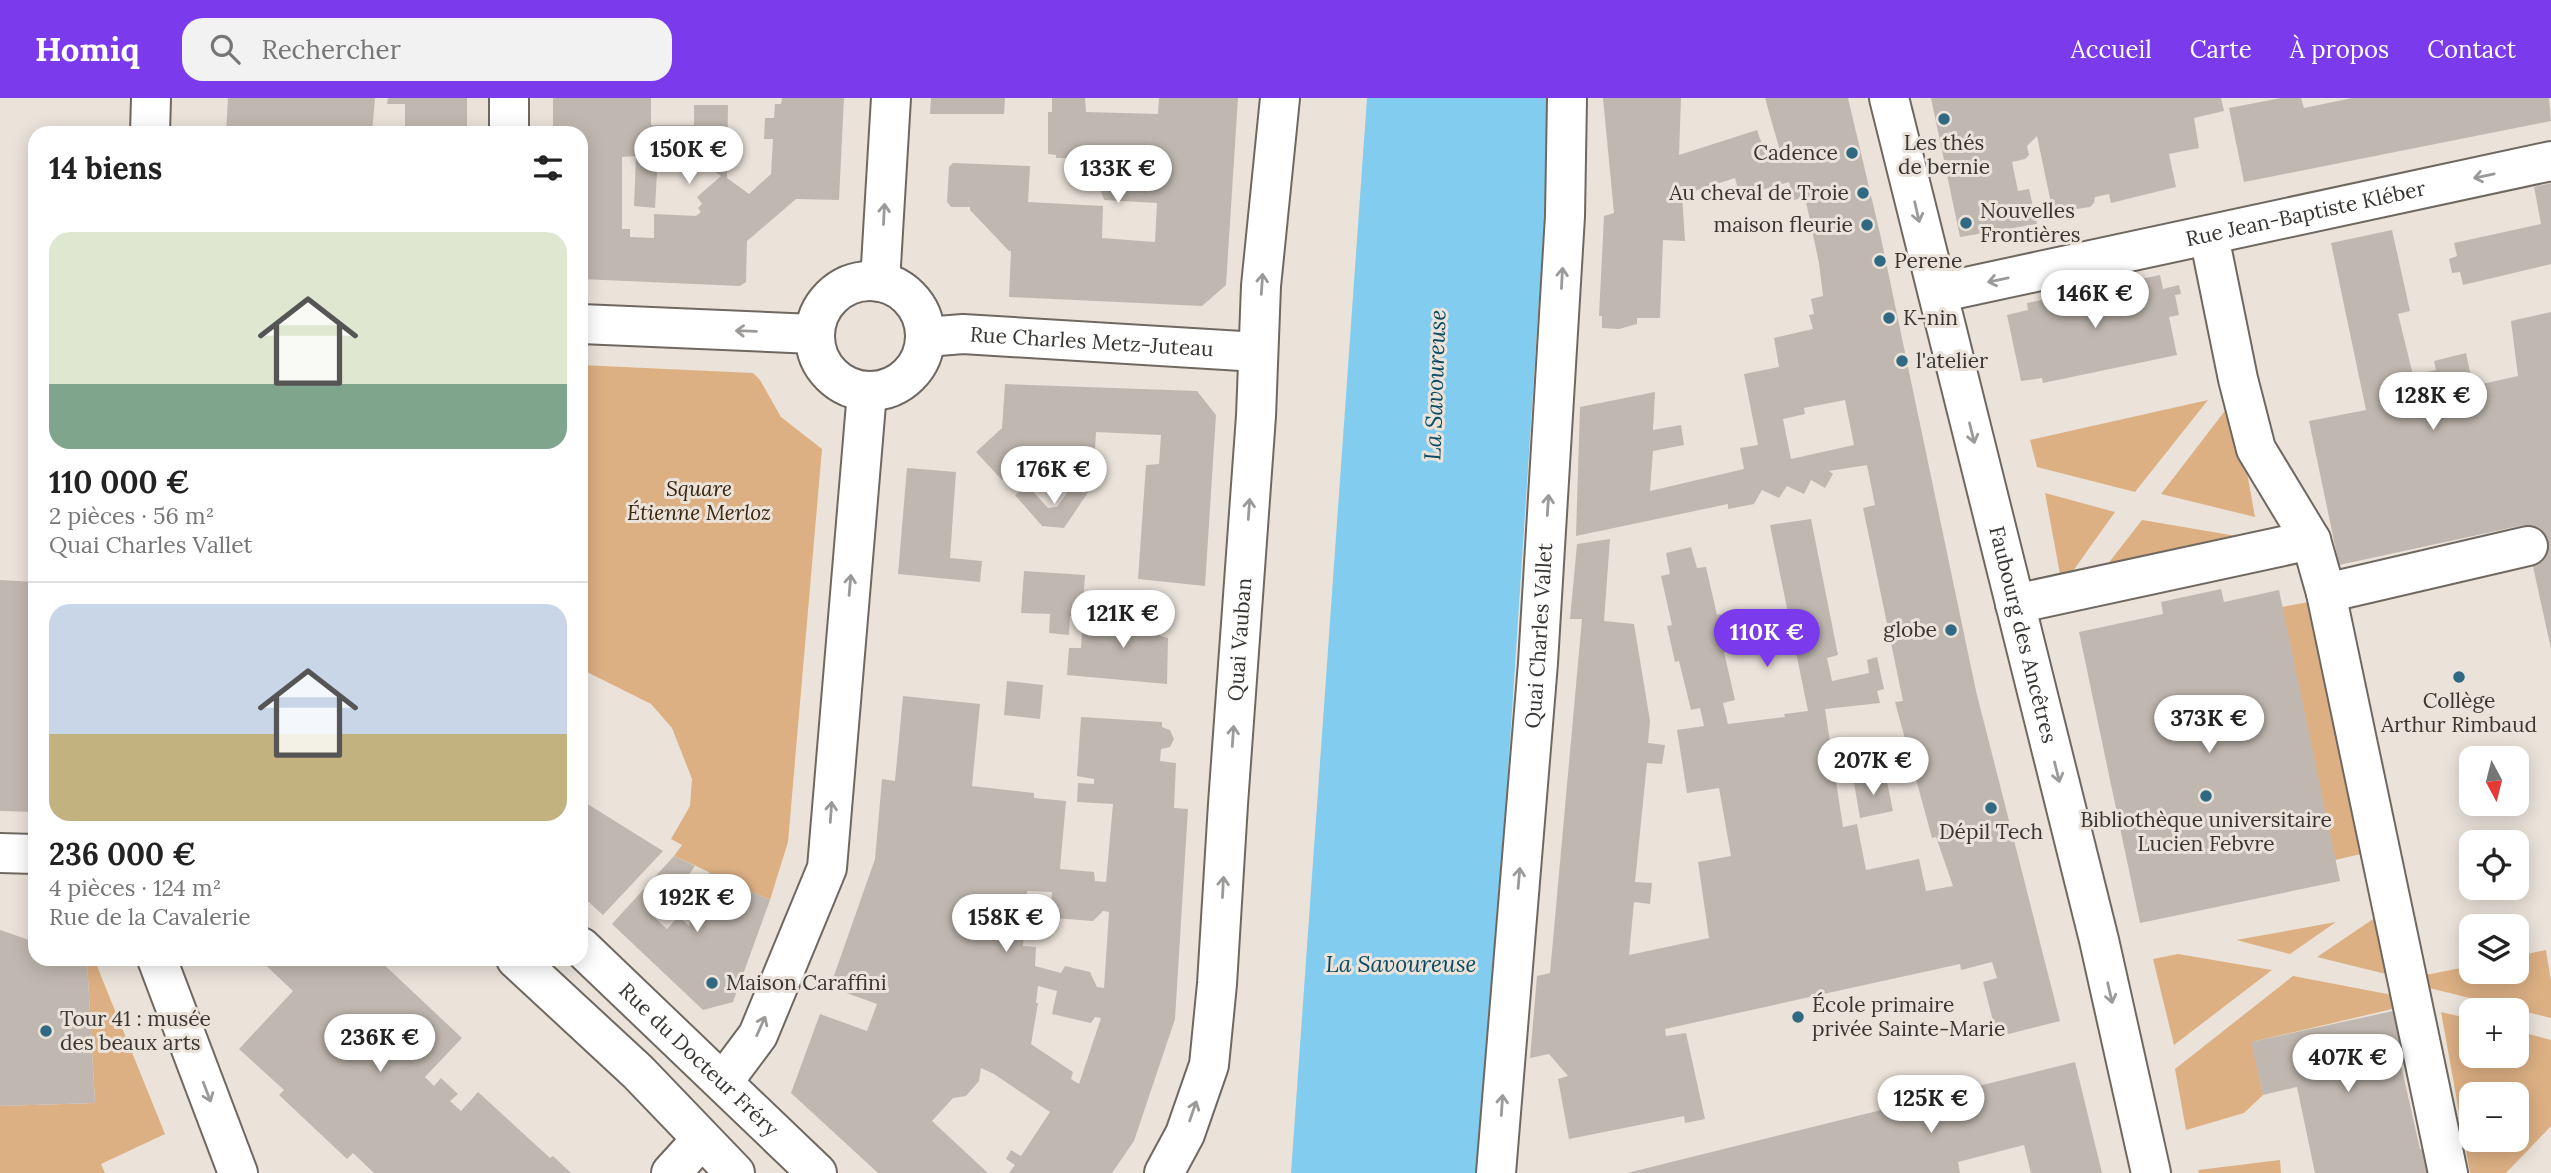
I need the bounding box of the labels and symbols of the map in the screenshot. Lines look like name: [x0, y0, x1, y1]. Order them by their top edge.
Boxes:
marker: Les thés de bernie: [1936, 111, 1952, 127]
pin: 150K €: [632, 126, 746, 186]
place label: Les thés de bernie: [1898, 129, 1990, 180]
place label: Cadence: [1753, 139, 1838, 166]
marker: Cadence: [1844, 145, 1860, 161]
pin: 133K €: [1061, 146, 1175, 205]
one-way arrow: [2473, 169, 2496, 183]
street label: Rue Jean-Baptiste Kléber: [2183, 174, 2428, 252]
place label: Au cheval de Troie: [1668, 179, 1849, 206]
marker: Au cheval de Troie: [1855, 185, 1871, 201]
place label: Nouvelles Frontières: [1980, 197, 2081, 248]
one-way arrow: [1910, 200, 1924, 223]
one-way arrow: [877, 202, 890, 225]
place label: maison fleurie: [1714, 211, 1853, 238]
marker: Nouvelles Frontières: [1958, 215, 1974, 231]
marker: maison fleurie: [1859, 217, 1875, 233]
place label: Perene: [1894, 247, 1962, 274]
marker: Perene: [1872, 253, 1888, 269]
one-way arrow: [1555, 266, 1568, 289]
pin: 146K €: [2038, 271, 2152, 330]
one-way arrow: [1256, 273, 1269, 296]
one-way arrow: [1987, 274, 2010, 288]
place label: K-nin: [1903, 304, 1958, 331]
water label: La Savoureuse: [1417, 309, 1452, 461]
marker: K-nin: [1881, 310, 1897, 326]
street label: Rue Charles Metz-Juteau: [969, 320, 1214, 362]
one-way arrow: [735, 324, 758, 337]
place label: l'atelier: [1916, 347, 1988, 374]
marker: l'atelier: [1894, 353, 1910, 369]
pin: 128K €: [2376, 372, 2490, 432]
one-way arrow: [1966, 421, 1979, 444]
pin: 176K €: [997, 446, 1111, 506]
park label: Square Étienne Merloz: [627, 475, 771, 526]
one-way arrow: [1542, 494, 1555, 517]
one-way arrow: [1243, 498, 1256, 521]
street label: Faubourg des Ancêtres: [1983, 523, 2063, 746]
street label: Quai Charles Vallet: [1519, 541, 1558, 730]
one-way arrow: [844, 574, 857, 597]
street label: Quai Vauban: [1221, 576, 1257, 702]
pin: 121K €: [1066, 590, 1180, 650]
pin: 110K €: [1710, 610, 1824, 669]
place label: globe: [1883, 616, 1937, 643]
marker: globe: [1943, 622, 1959, 638]
marker: Collège Arthur Rimbaud: [2451, 669, 2467, 685]
place label: Collège Arthur Rimbaud: [2380, 687, 2537, 738]
pin: 373K €: [2152, 696, 2266, 755]
one-way arrow: [1226, 725, 1239, 748]
pin: 207K €: [1816, 738, 1930, 797]
north arrow: [2459, 746, 2529, 816]
one-way arrow: [2051, 760, 2064, 783]
marker: Bibliothèque universitaire Lucien Febvre: [2198, 788, 2214, 804]
marker: Dépil Tech: [1983, 800, 1999, 816]
one-way arrow: [825, 801, 838, 824]
place label: Bibliothèque universitaire Lucien Febvre: [2080, 806, 2332, 857]
place label: Dépil Tech: [1939, 818, 2043, 845]
one-way arrow: [1513, 867, 1526, 890]
pin: 192K €: [640, 874, 754, 934]
one-way arrow: [1217, 876, 1230, 899]
pin: 158K €: [949, 894, 1063, 954]
water label: La Savoureuse: [1326, 949, 1476, 978]
place label: Maison Caraffini: [726, 969, 887, 996]
marker: Maison Caraffini: [704, 975, 720, 991]
street label: Rue du Docteur Fréry: [613, 977, 785, 1142]
one-way arrow: [2104, 981, 2118, 1004]
place label: École primaire privée Sainte-Marie: [1812, 991, 2005, 1042]
place label: Tour 41 : musée des beaux arts: [60, 1005, 211, 1056]
marker: École primaire privée Sainte-Marie: [1790, 1009, 1806, 1025]
pin: 236K €: [323, 1014, 437, 1074]
one-way arrow: [755, 1016, 768, 1037]
marker: Tour 41 : musée des beaux arts: [38, 1023, 54, 1039]
pin: 407K €: [2291, 1034, 2405, 1094]
pin: 125K €: [1874, 1076, 1988, 1135]
one-way arrow: [202, 1080, 214, 1102]
one-way arrow: [1496, 1094, 1509, 1117]
one-way arrow: [1188, 1101, 1200, 1123]

